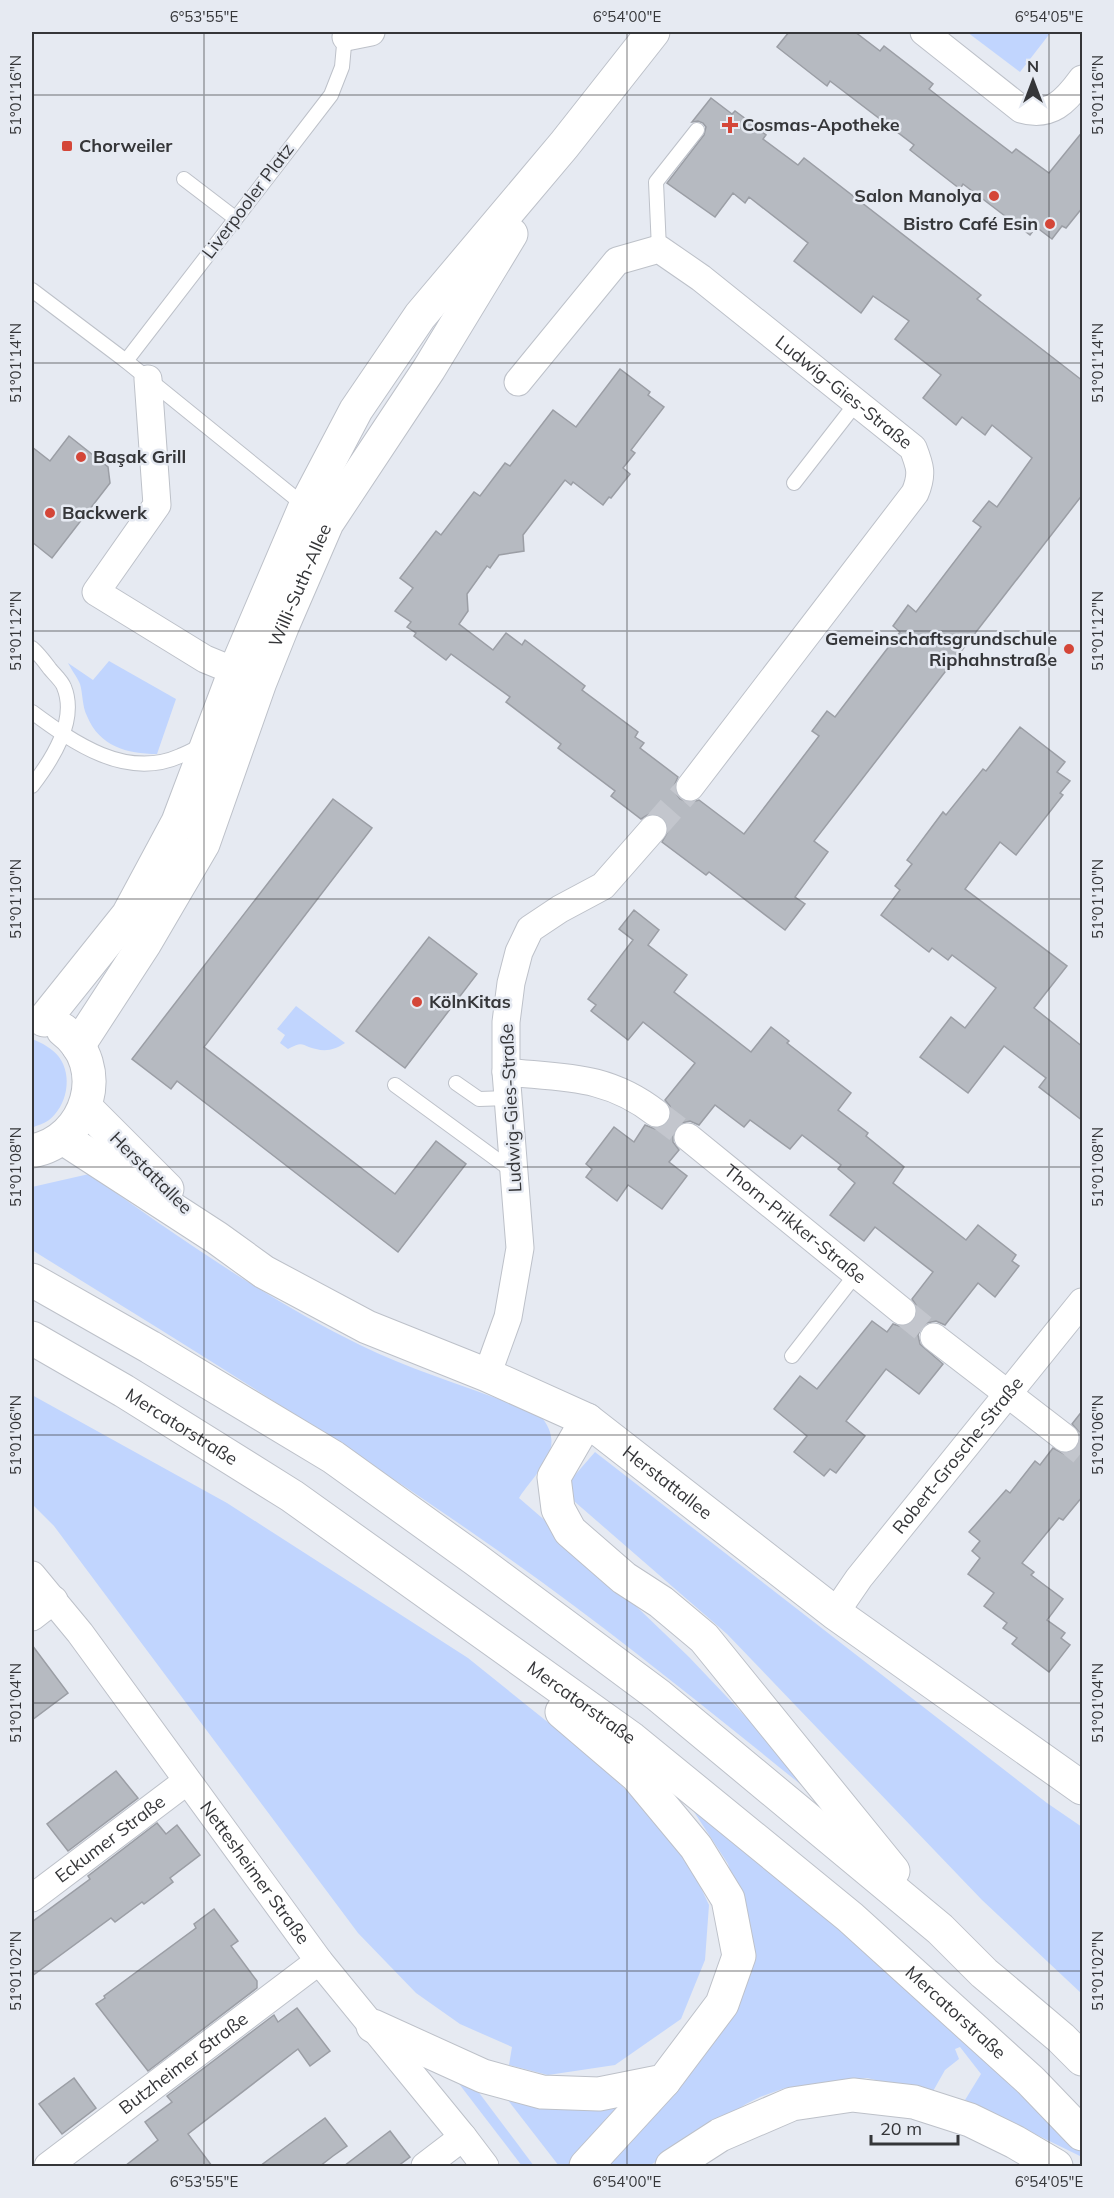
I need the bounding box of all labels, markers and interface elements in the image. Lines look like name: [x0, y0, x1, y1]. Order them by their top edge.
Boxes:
text: 6°53'55"E: [170, 7, 238, 26]
text: 6°54'00"E: [593, 7, 661, 26]
text: 6°54'05"E: [1015, 7, 1083, 26]
north arrow: [1003, 51, 1063, 111]
text: 51°01'16"N: [6, 55, 25, 135]
text: 51°01'16"N: [1088, 55, 1107, 135]
text: N: [1027, 56, 1039, 76]
place label: Cosmas-Apotheke: [742, 113, 900, 136]
marker: Cosmas-Apotheke: [723, 118, 737, 132]
place label: Chorweiler: [79, 134, 173, 157]
street label: Liverpooler Platz: [197, 138, 299, 263]
marker: Chorweiler: [60, 139, 74, 153]
place label: Salon Manolya: [854, 184, 982, 207]
marker: Salon Manolya: [987, 189, 1001, 203]
place label: Bistro Café Esin: [903, 212, 1038, 235]
marker: Bistro Café Esin: [1043, 217, 1057, 231]
text: 51°01'14"N: [6, 323, 25, 403]
text: 51°01'14"N: [1088, 323, 1107, 403]
street label: Ludwig-Gies-Straße: [771, 330, 917, 454]
place label: Başak Grill: [93, 445, 186, 468]
marker: Başak Grill: [74, 450, 88, 464]
place label: Backwerk: [62, 501, 148, 524]
marker: Backwerk: [43, 506, 57, 520]
street label: Willi-Suth-Allee: [263, 520, 336, 650]
text: 51°01'12"N: [6, 591, 25, 671]
text: 51°01'12"N: [1088, 591, 1107, 671]
place label: Gemeinschaftsgrundschule Riphahnstraße: [825, 627, 1057, 671]
marker: Gemeinschaftsgrundschule Riphahnstraße: [1062, 642, 1076, 656]
text: 51°01'10"N: [6, 859, 25, 939]
text: 51°01'10"N: [1088, 859, 1107, 939]
place label: KölnKitas: [429, 990, 511, 1013]
marker: KölnKitas: [410, 995, 424, 1009]
street label: Ludwig-Gies-Straße: [495, 1023, 526, 1193]
text: 51°01'08"N: [6, 1127, 25, 1207]
street label: Herstattallee: [105, 1127, 197, 1219]
text: 51°01'08"N: [1088, 1127, 1107, 1207]
street label: Thorn-Prikker-Straße: [720, 1159, 871, 1288]
street label: Robert-Grosche-Straße: [887, 1372, 1028, 1538]
street label: Mercatorstraße: [121, 1383, 242, 1470]
text: 51°01'06"N: [6, 1395, 25, 1475]
text: 51°01'06"N: [1088, 1395, 1107, 1475]
street label: Herstattallee: [618, 1440, 717, 1524]
street label: Mercatorstraße: [523, 1656, 640, 1749]
text: 51°01'04"N: [6, 1663, 25, 1743]
text: 51°01'04"N: [1088, 1663, 1107, 1743]
street label: Eckumer Straße: [50, 1790, 170, 1887]
street label: Nettesheimer Straße: [195, 1796, 315, 1949]
text: 51°01'02"N: [6, 1931, 25, 2011]
text: 51°01'02"N: [1088, 1931, 1107, 2011]
street label: Mercatorstraße: [901, 1961, 1011, 2064]
street label: Butzheimer Straße: [114, 2007, 252, 2119]
scale bar: [871, 2108, 958, 2146]
text: 20 m: [880, 2117, 922, 2140]
text: 6°53'55"E: [170, 2172, 238, 2191]
text: 6°54'00"E: [593, 2172, 661, 2191]
text: 6°54'05"E: [1015, 2172, 1083, 2191]

